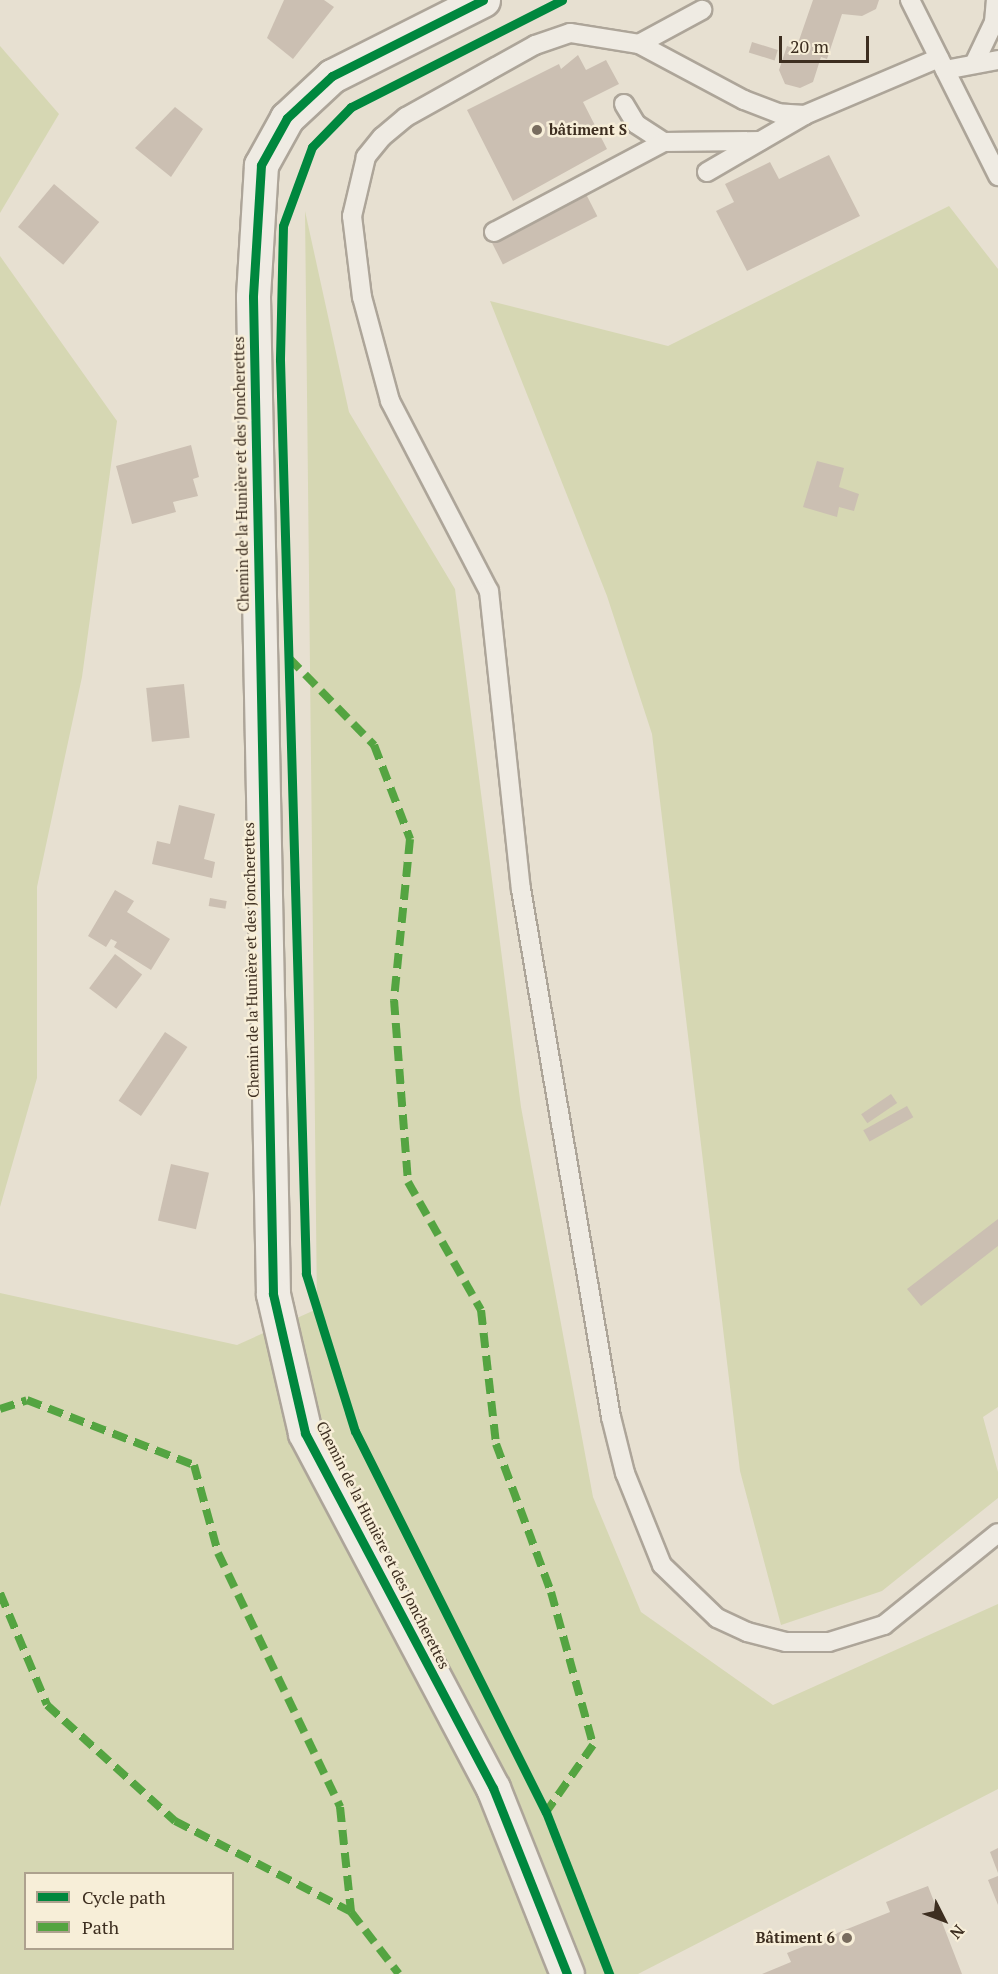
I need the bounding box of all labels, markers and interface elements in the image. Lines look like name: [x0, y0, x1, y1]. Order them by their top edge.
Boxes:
scale bar: [782, 24, 872, 62]
text: 20 m: [790, 34, 829, 58]
place label: bâtiment S: [549, 121, 627, 139]
marker: bâtiment S: [530, 123, 544, 137]
street label: Chemin de la Hunière et des Joncherettes: [230, 336, 252, 612]
street label: Chemin de la Hunière et des Joncherettes: [240, 822, 262, 1098]
street label: Chemin de la Hunière et des Joncherettes: [312, 1418, 454, 1672]
legend: [24, 1872, 234, 1950]
text: Cycle path: [82, 1885, 166, 1909]
north arrow: [914, 1890, 974, 1950]
text: Path: [82, 1915, 119, 1939]
text: N: [945, 1920, 970, 1944]
place label: Bâtiment 6: [756, 1929, 835, 1947]
marker: Bâtiment 6: [840, 1931, 854, 1945]

